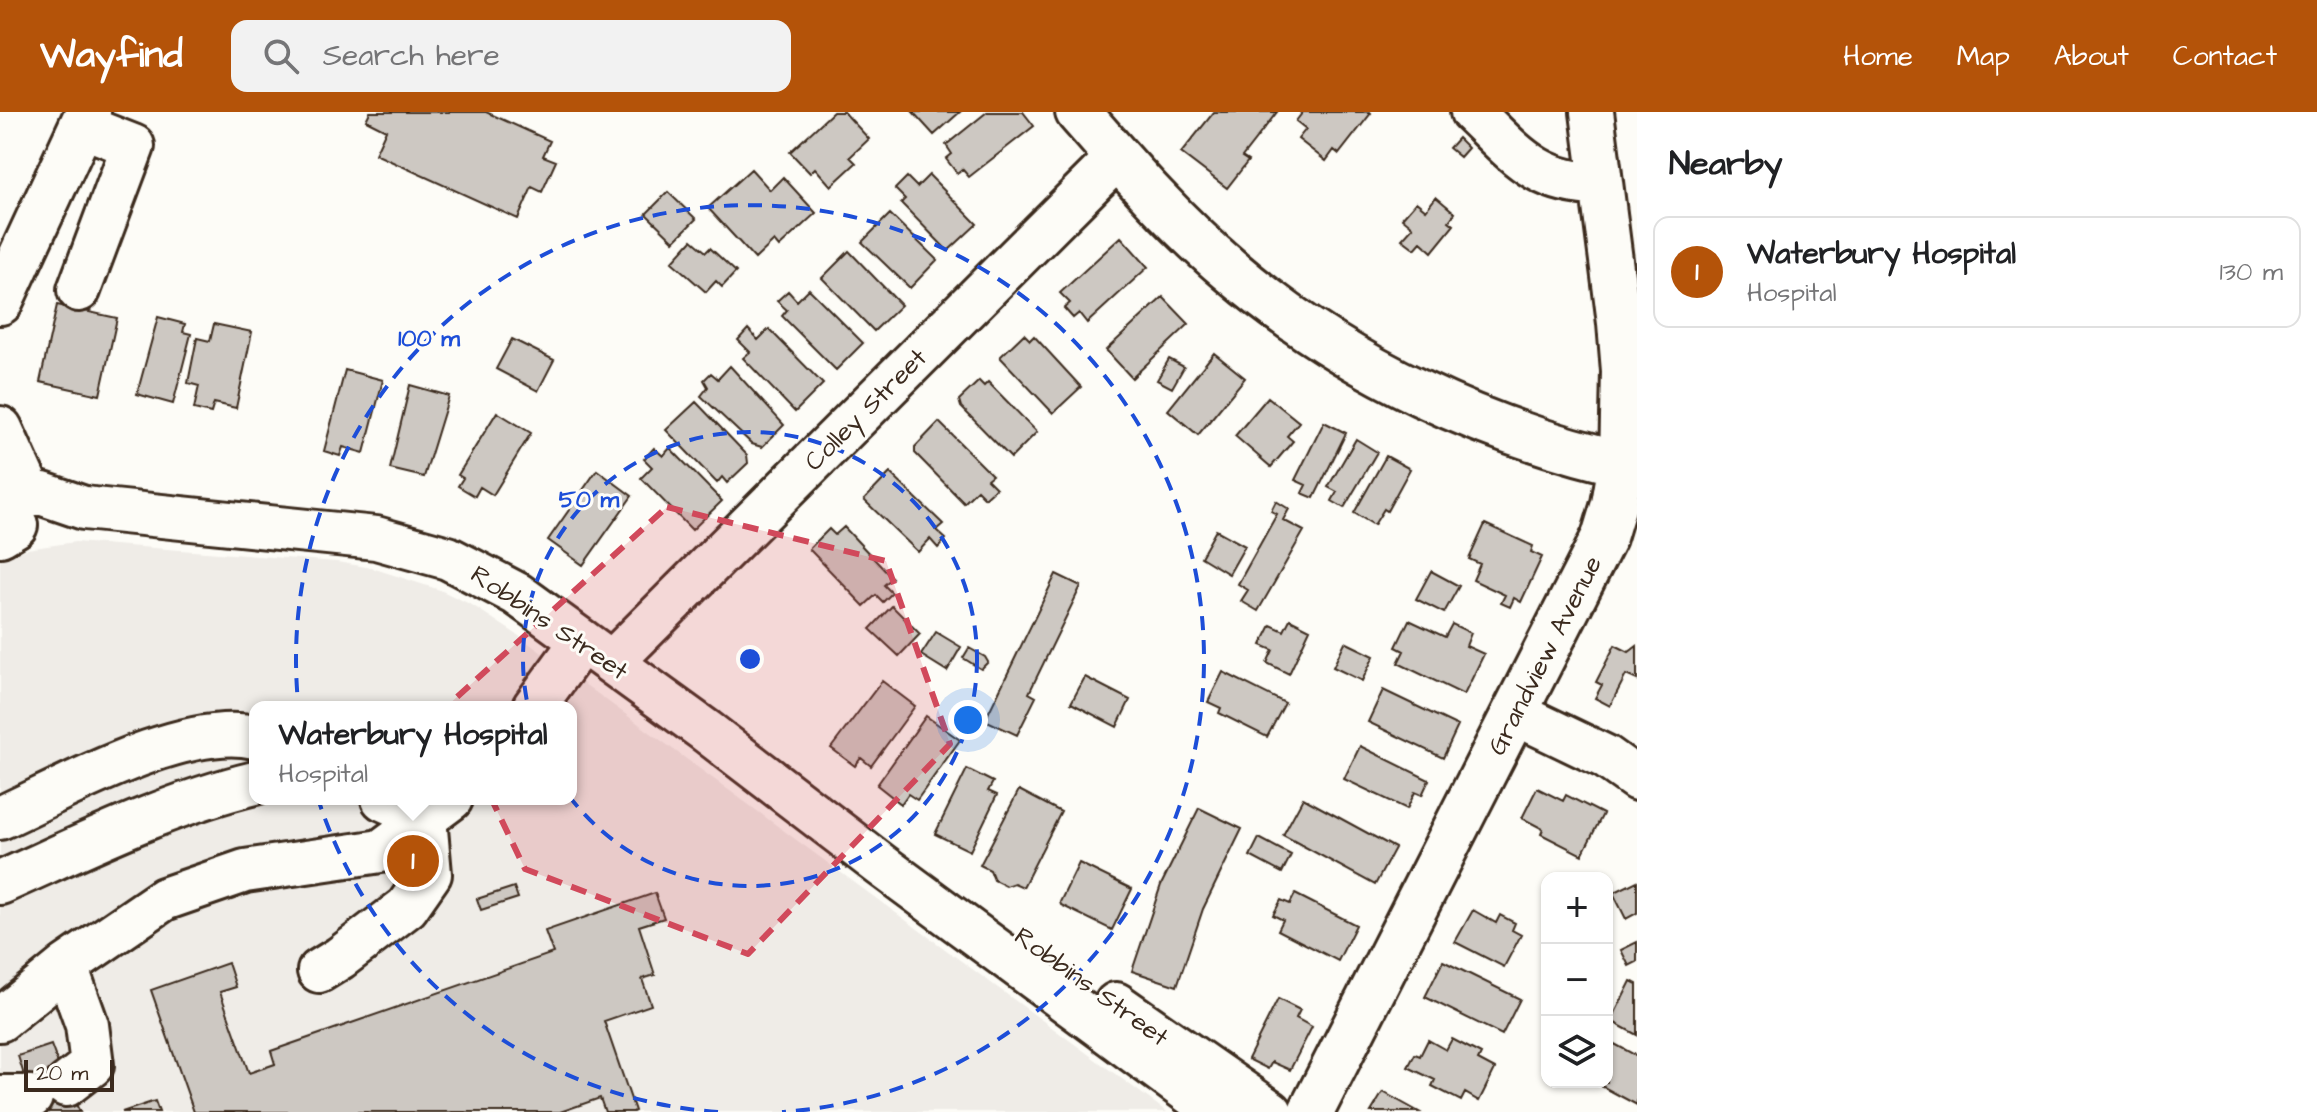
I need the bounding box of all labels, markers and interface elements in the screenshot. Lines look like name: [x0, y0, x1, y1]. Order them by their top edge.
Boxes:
search box: [231, 20, 791, 92]
text: Wayfind: [40, 30, 183, 82]
icon: search: [259, 34, 303, 78]
text: Search here: [323, 35, 500, 77]
text: Home: [1843, 37, 1913, 76]
text: Map: [1957, 37, 2010, 76]
text: About: [2054, 37, 2129, 76]
text: Contact: [2173, 37, 2277, 76]
text: Nearby: [1669, 140, 1783, 188]
text: Waterbury Hospital: [1747, 233, 2016, 275]
text: 1: [1695, 254, 1699, 290]
text: 130 m: [2219, 254, 2283, 290]
text: Hospital: [1747, 275, 1837, 311]
text: 100 m: [398, 322, 460, 356]
street label: Colley Street: [796, 340, 937, 480]
text: 50 m: [559, 483, 620, 517]
street label: Grandview Avenue: [1479, 550, 1611, 761]
street label: Robbins Street: [464, 557, 636, 689]
centre of rings: [736, 645, 764, 673]
your location: [948, 700, 988, 740]
popup: [249, 701, 577, 805]
text: Waterbury Hospital: [279, 714, 547, 756]
text: Hospital: [279, 756, 368, 792]
pin: 1: [387, 831, 439, 891]
map controls: [1541, 872, 1613, 1088]
button: +: [1541, 872, 1613, 944]
street label: Robbins Street: [1007, 918, 1176, 1055]
button: −: [1541, 944, 1613, 1016]
button: layers: [1541, 1016, 1613, 1088]
scale bar: [24, 1056, 114, 1092]
text: 20 m: [36, 1058, 88, 1089]

